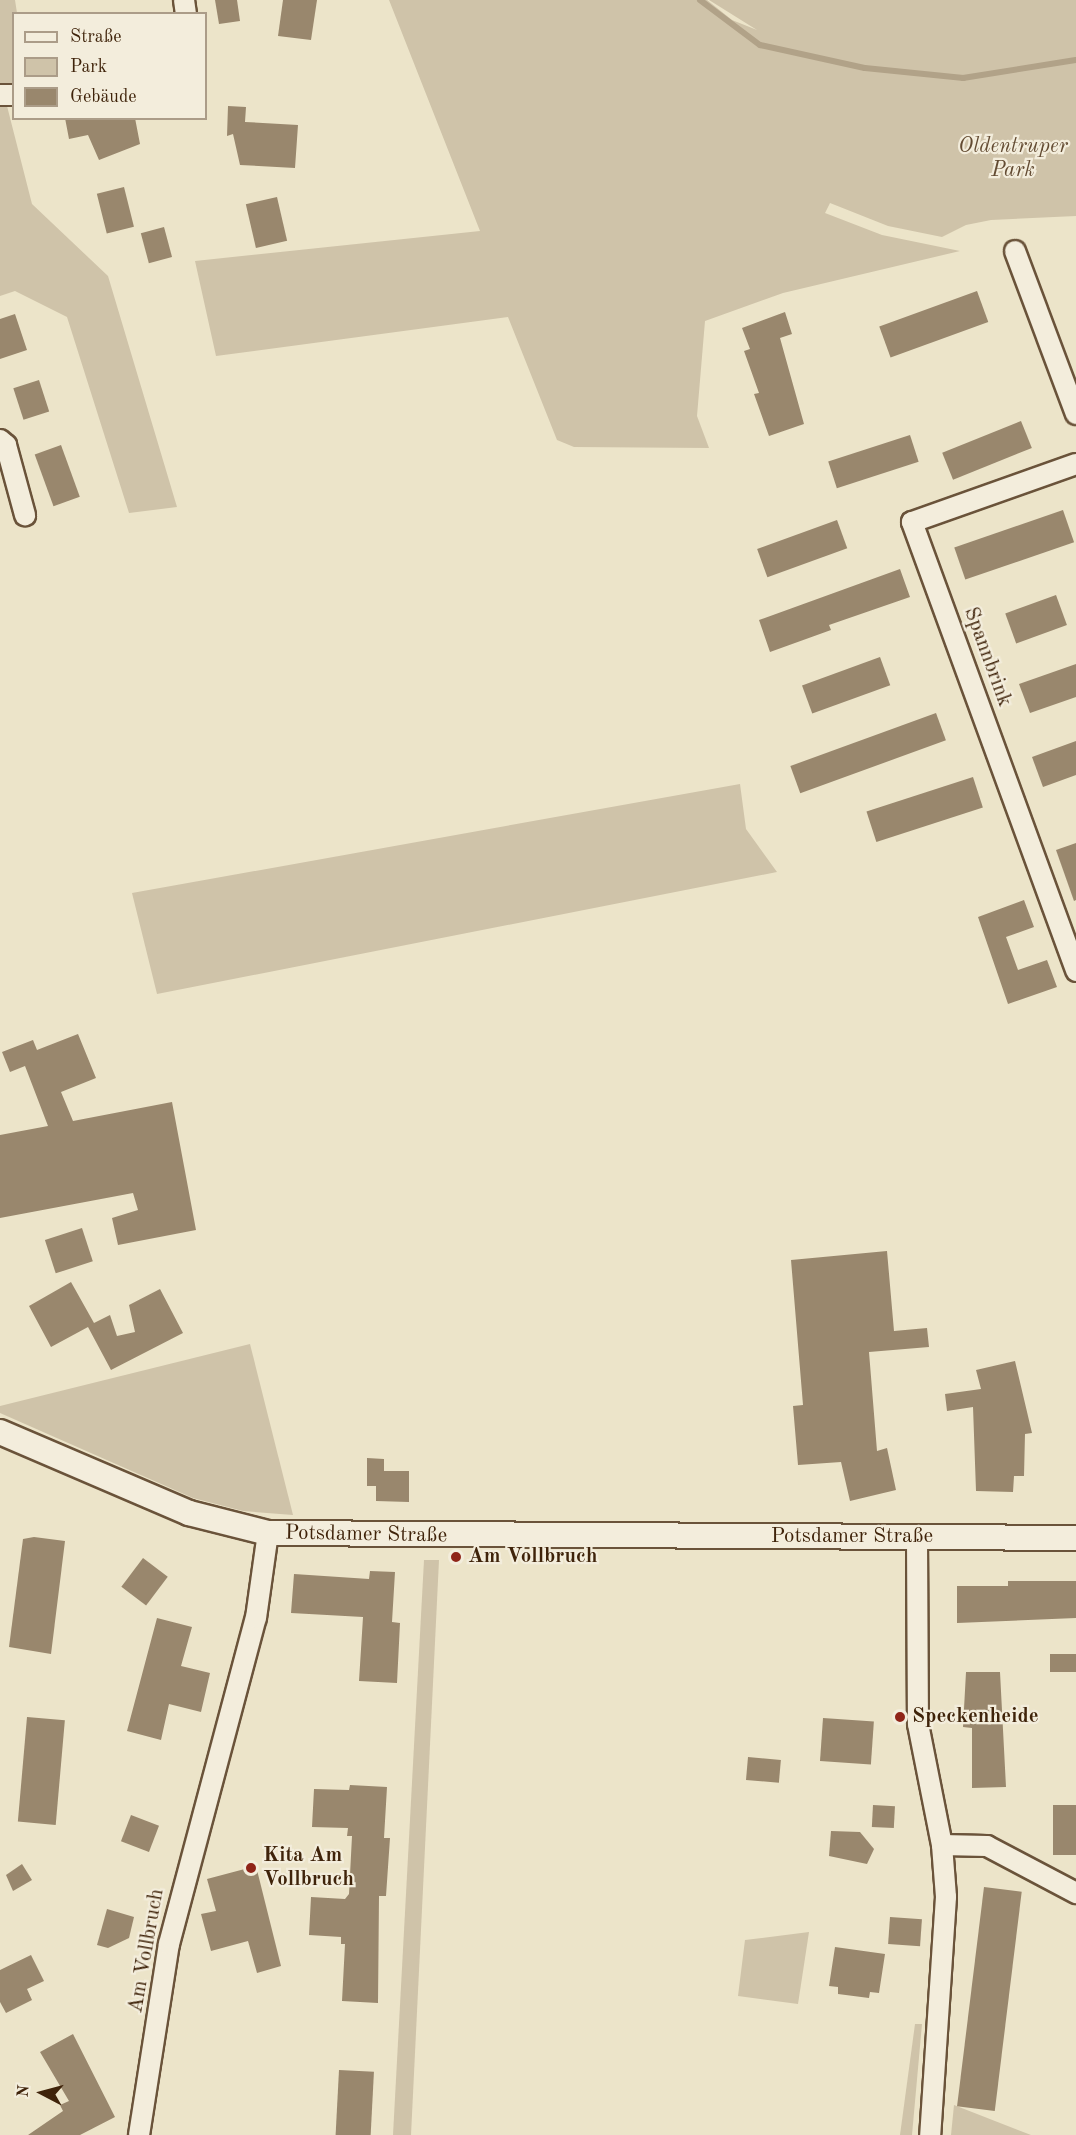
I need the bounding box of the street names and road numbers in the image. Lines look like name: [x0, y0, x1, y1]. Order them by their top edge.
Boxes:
street label: Spannbrink: [957, 604, 1017, 710]
street label: Potsdamer Straße: [285, 1521, 447, 1549]
street label: Potsdamer Straße: [771, 1524, 933, 1550]
street label: Am Vollbruch: [124, 1887, 170, 2015]

